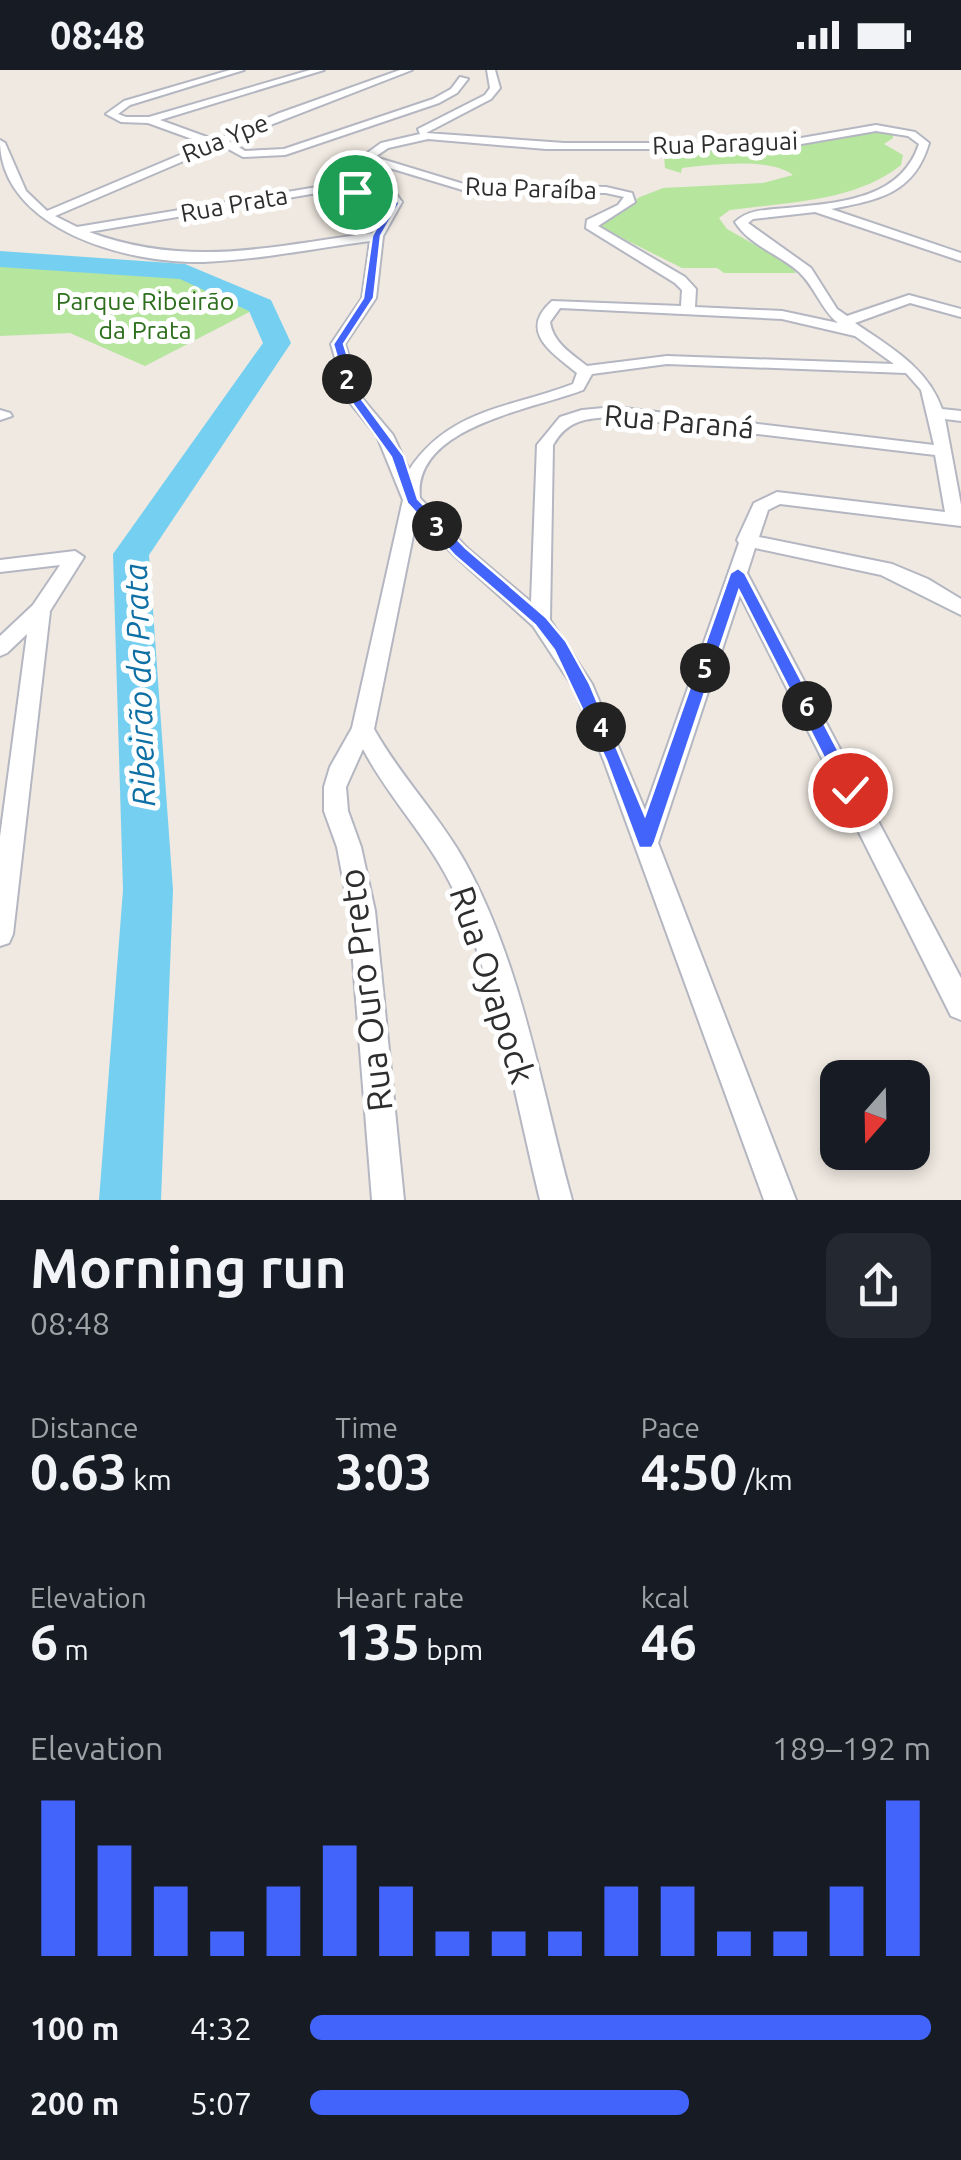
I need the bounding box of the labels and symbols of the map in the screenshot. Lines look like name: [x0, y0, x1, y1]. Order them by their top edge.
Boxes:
street label: Rua Ype: [178, 108, 272, 168]
street label: Rua Paraguai: [652, 126, 798, 160]
pin: [313, 150, 398, 235]
street label: Rua Paraíba: [465, 172, 597, 204]
street label: Rua Prata: [178, 181, 290, 227]
park label: Parque Ribeirão da Prata: [56, 287, 234, 344]
pin: 2: [322, 354, 372, 404]
street label: Rua Paraná: [603, 398, 756, 444]
pin: 3: [412, 501, 462, 551]
water label: Ribeirão da Prata: [117, 563, 161, 807]
pin: 5: [680, 643, 730, 693]
pin: 6: [782, 681, 832, 731]
pin: 4: [576, 702, 626, 752]
pin: [808, 748, 893, 833]
street label: Rua Ouro Preto: [330, 866, 400, 1114]
street label: Rua Oyapock: [442, 881, 544, 1089]
north arrow: [820, 1060, 930, 1170]

